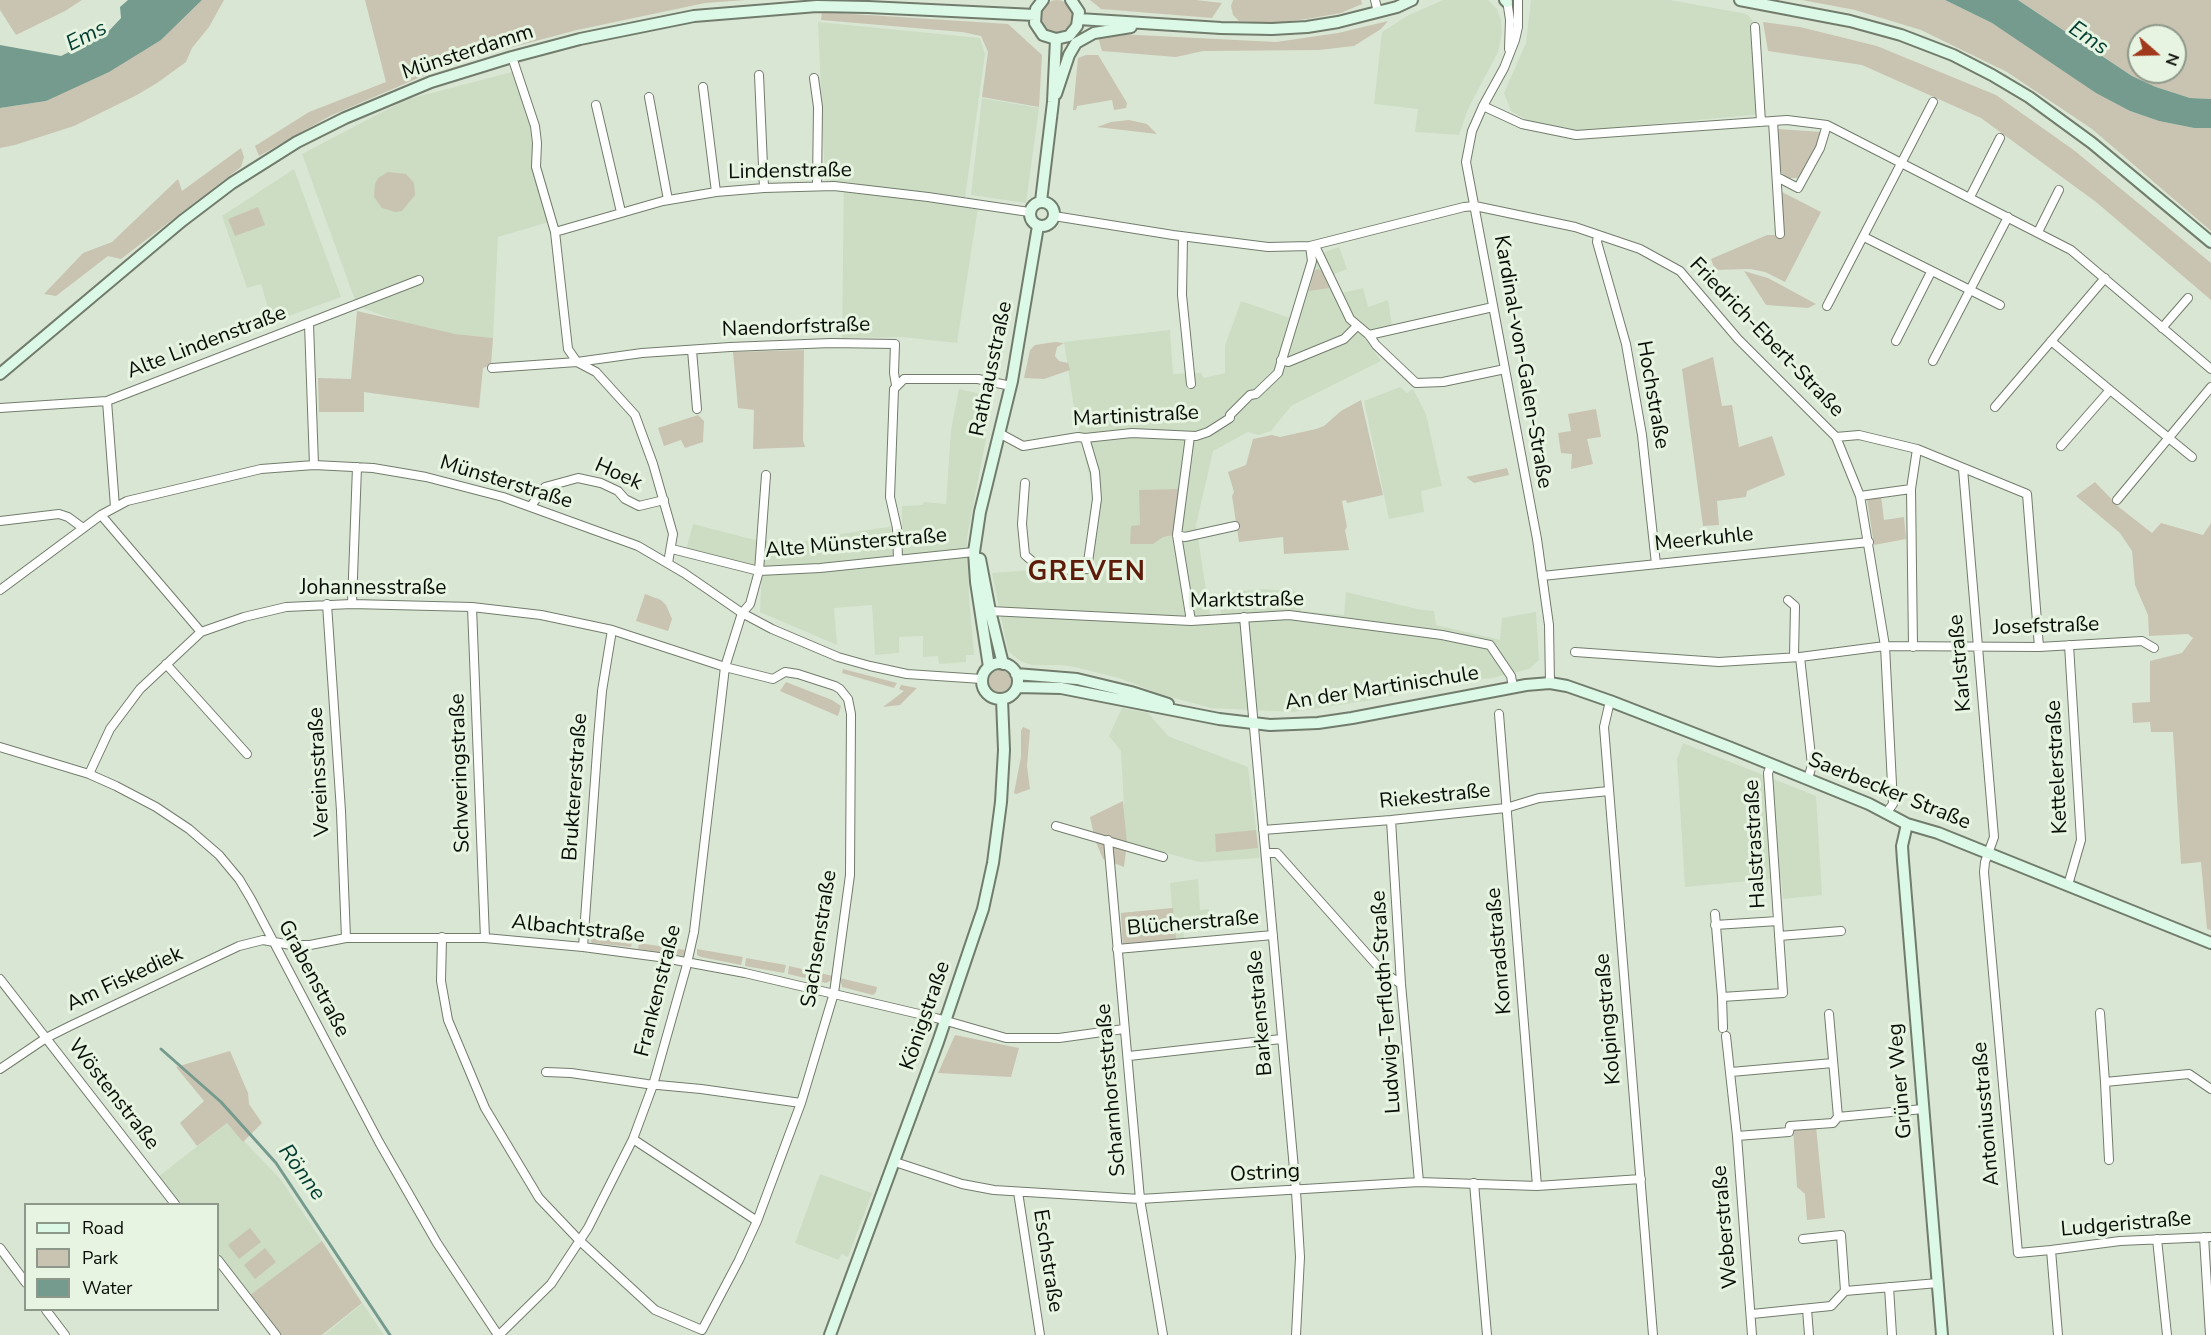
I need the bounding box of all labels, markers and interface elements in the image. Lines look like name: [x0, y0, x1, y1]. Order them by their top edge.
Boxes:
water label: Ems: [62, 16, 112, 58]
water label: Ems: [2063, 16, 2113, 62]
street label: Münsterdamm: [399, 20, 537, 86]
north arrow: [2127, 24, 2187, 84]
text: N: [2160, 50, 2184, 69]
street label: Lindenstraße: [728, 158, 852, 186]
street label: Kardinal-von-Galen-Straße: [1487, 234, 1557, 490]
street label: Friedrich-Ebert-Straße: [1683, 253, 1849, 423]
street label: Rathausstraße: [965, 299, 1019, 439]
street label: Alte Lindenstraße: [124, 301, 290, 385]
street label: Naendorfstraße: [721, 313, 871, 343]
street label: Hochstraße: [1630, 339, 1674, 451]
street label: Martinistraße: [1072, 401, 1200, 433]
street label: Münsterstraße: [437, 451, 575, 515]
street label: Hoek: [590, 453, 646, 497]
street label: Meerkuhle: [1653, 522, 1755, 558]
street label: Alte Münsterstraße: [764, 523, 948, 565]
district label: GREVEN: [1028, 557, 1146, 589]
street label: Johannesstraße: [300, 576, 446, 602]
street label: Marktstraße: [1190, 587, 1304, 615]
street label: Karlstraße: [1944, 613, 1978, 713]
street label: Josefstraße: [1992, 613, 2100, 641]
street label: An der Martinischule: [1283, 661, 1481, 717]
street label: Schweringstraße: [446, 693, 476, 853]
street label: Kettelerstraße: [2042, 699, 2074, 835]
street label: Vereinsstraße: [304, 707, 336, 837]
street label: Bruktererstraße: [558, 712, 594, 862]
street label: Saerbecker Straße: [1804, 748, 1974, 836]
street label: Riekestraße: [1378, 779, 1492, 815]
street label: Halstrastraße: [1740, 779, 1772, 909]
street label: Sachsenstraße: [797, 868, 843, 1010]
street label: Konradstraße: [1482, 887, 1518, 1015]
street label: Ludwig-Terfloth-Straße: [1367, 890, 1407, 1114]
street label: Blücherstraße: [1126, 906, 1260, 942]
street label: Albachtstraße: [510, 910, 646, 950]
street label: Grabenstraße: [272, 916, 354, 1042]
street label: Frankenstraße: [630, 922, 688, 1060]
street label: Am Fiskediek: [63, 942, 187, 1018]
street label: Barkenstraße: [1243, 949, 1279, 1077]
street label: Kolpingstraße: [1591, 952, 1627, 1086]
street label: Königstraße: [896, 958, 956, 1074]
street label: Scharnhorststraße: [1092, 1002, 1132, 1178]
street label: Grüner Weg: [1883, 1022, 1919, 1140]
street label: Wöstenstraße: [62, 1034, 164, 1156]
street label: Antoniusstraße: [1968, 1041, 2006, 1187]
water label: Rönne: [272, 1140, 330, 1206]
street label: Ostring: [1229, 1160, 1301, 1188]
street label: Weberstraße: [1708, 1164, 1744, 1290]
legend: [24, 1203, 219, 1311]
street label: Ludgeristraße: [2060, 1207, 2192, 1243]
street label: Eschstraße: [1026, 1208, 1068, 1314]
text: Road: [82, 1216, 124, 1240]
text: Park: [82, 1246, 118, 1270]
text: Water: [82, 1276, 133, 1300]

